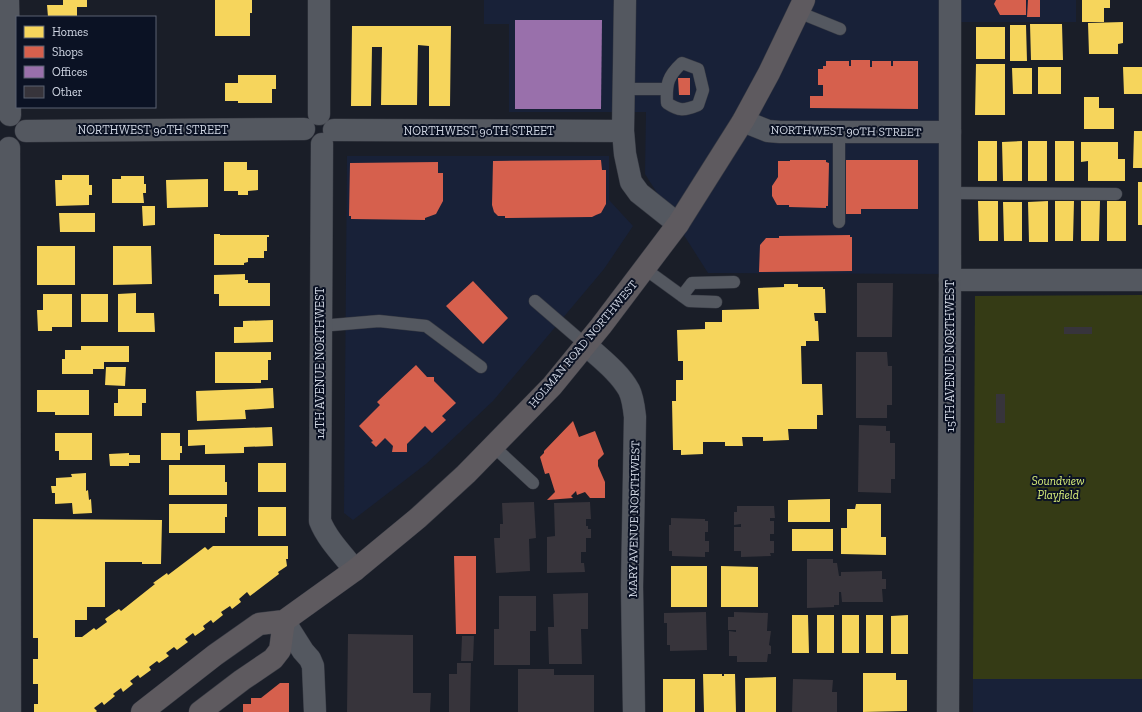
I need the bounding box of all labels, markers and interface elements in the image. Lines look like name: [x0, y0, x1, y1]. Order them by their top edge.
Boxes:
legend: [16, 16, 156, 108]
text: Homes: [52, 25, 88, 39]
text: Shops: [52, 45, 83, 59]
text: Offices: [52, 65, 88, 79]
text: Other: [52, 85, 83, 99]
street label: NORTHWEST 90TH STREET: [78, 123, 229, 137]
street label: NORTHWEST 90TH STREET: [770, 123, 922, 139]
street label: NORTHWEST 90TH STREET: [404, 124, 555, 138]
street label: HOLMAN ROAD NORTHWEST: [526, 277, 641, 411]
street label: 15TH AVENUE NORTHWEST: [943, 279, 957, 432]
street label: 14TH AVENUE NORTHWEST: [313, 286, 327, 439]
street label: MARY AVENUE NORTHWEST: [626, 440, 642, 598]
park label: Soundview Playfield: [1031, 474, 1085, 502]

